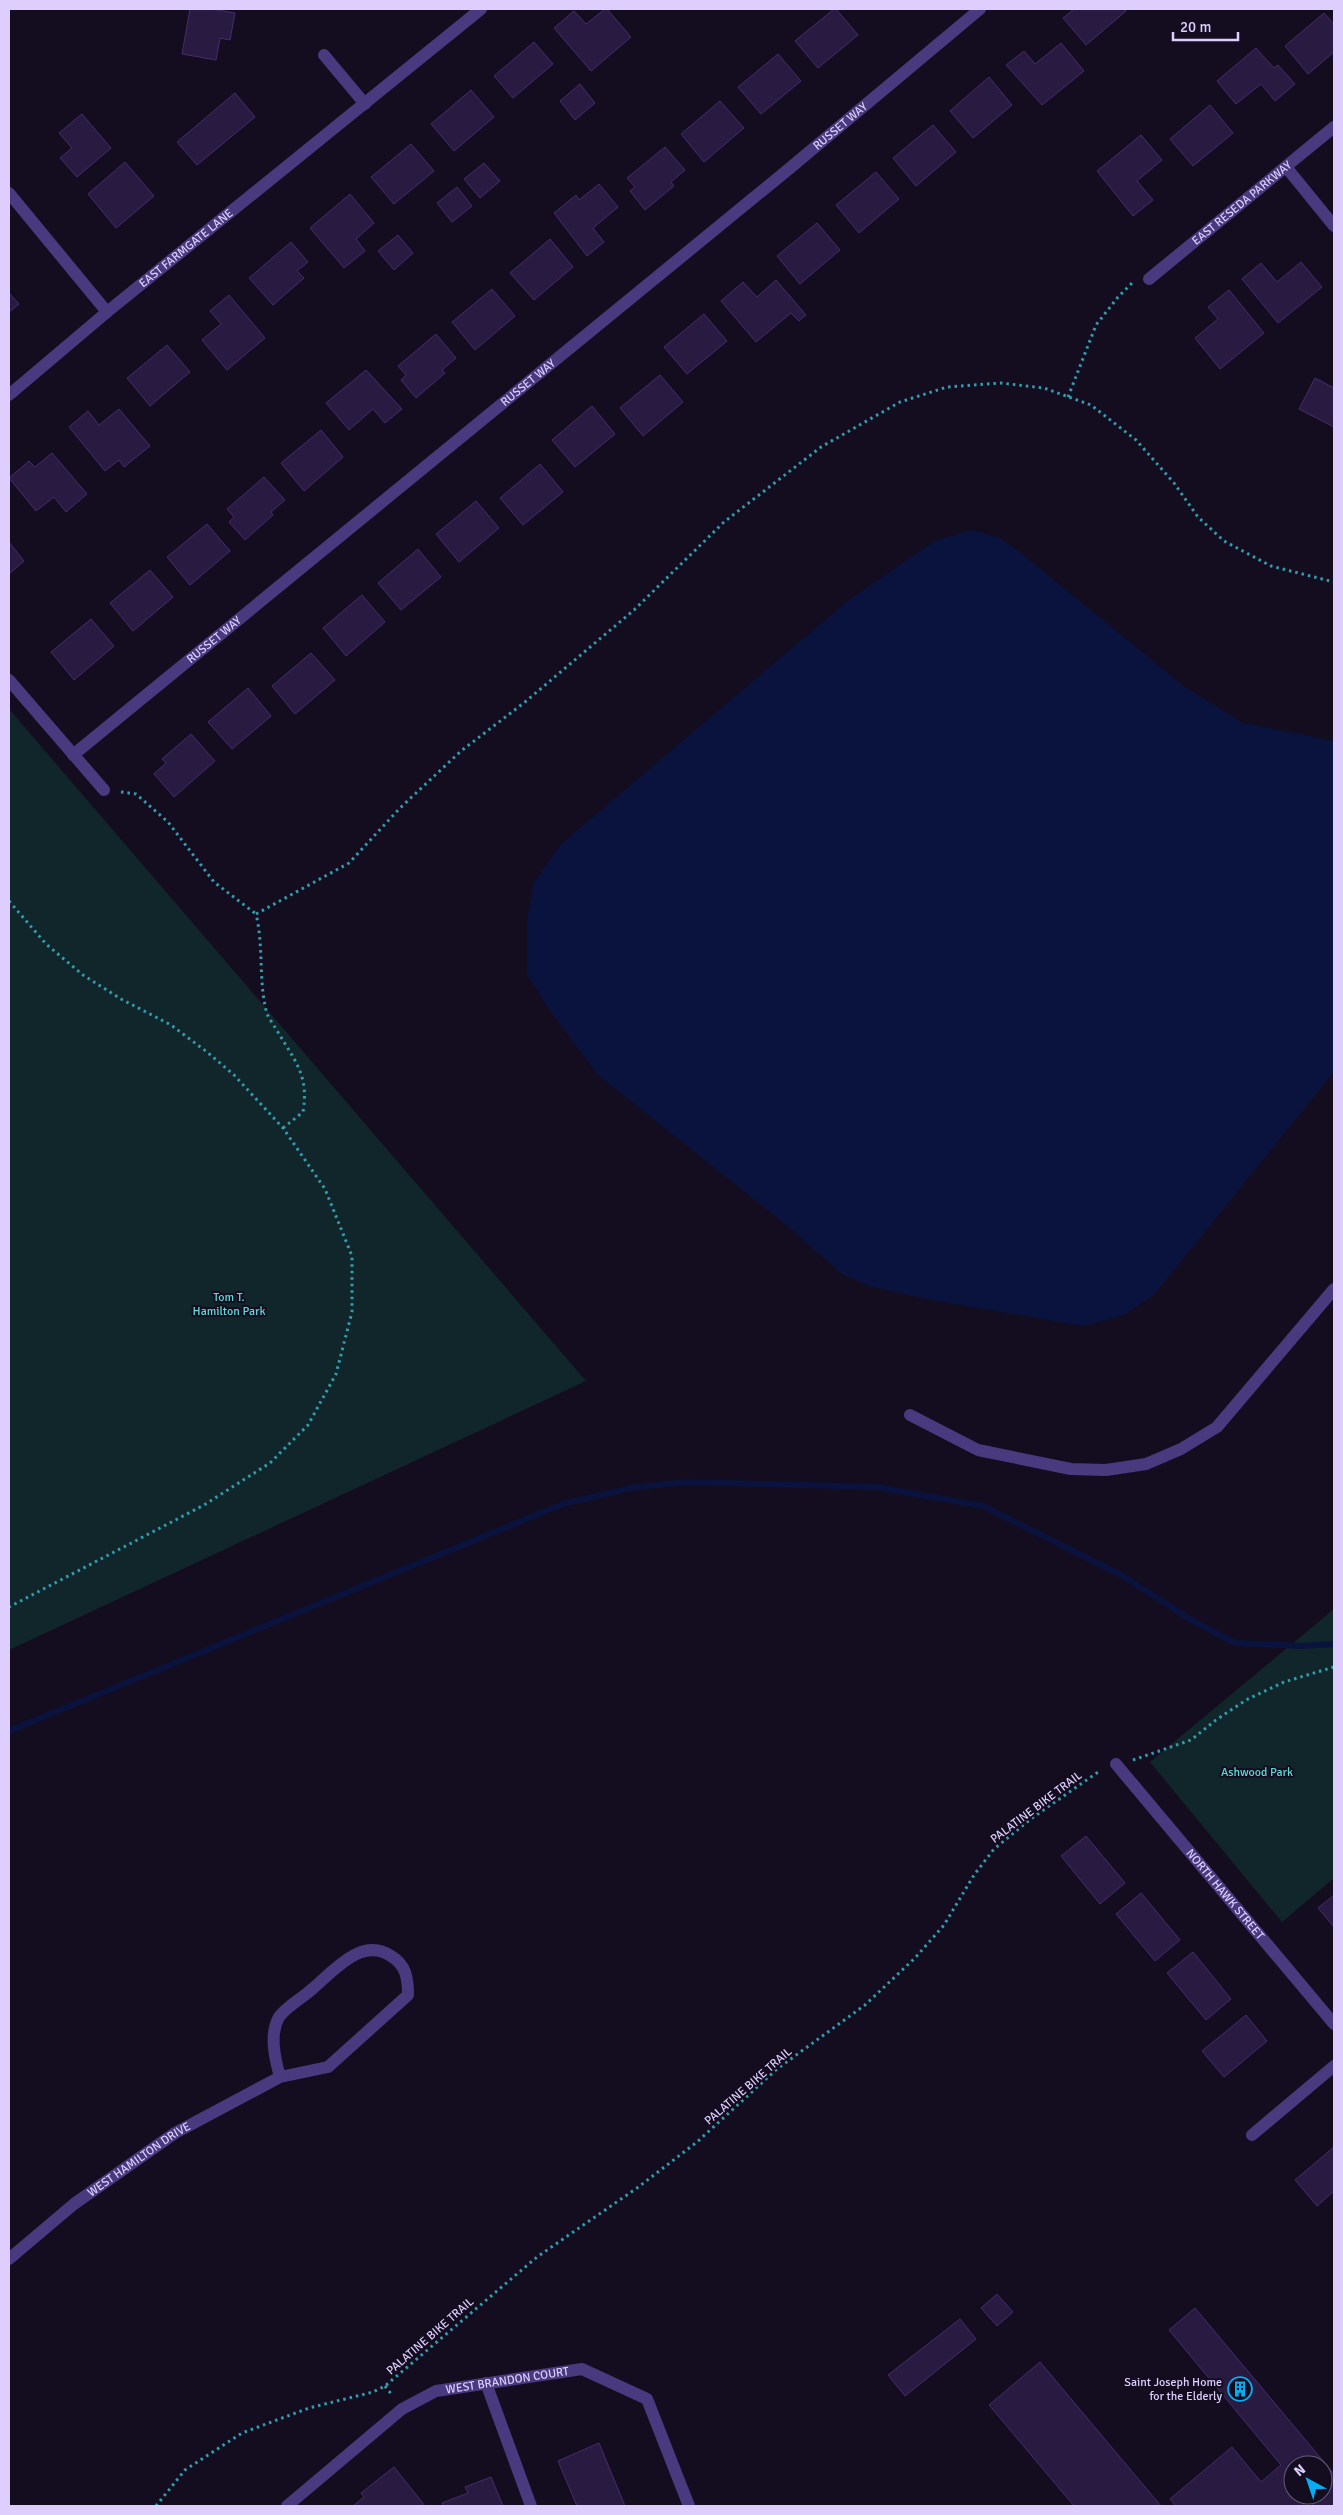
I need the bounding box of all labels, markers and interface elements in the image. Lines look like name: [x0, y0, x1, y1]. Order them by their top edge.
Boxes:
scale bar: [1173, 10, 1238, 42]
text: 20 m: [1180, 18, 1211, 36]
street label: RUSSET WAY: [810, 99, 871, 153]
street label: EAST RESEDA PARKWAY: [1189, 158, 1295, 249]
street label: EAST FARMGATE LANE: [136, 206, 237, 291]
street label: RUSSET WAY: [498, 356, 559, 410]
street label: RUSSET WAY: [184, 613, 245, 667]
park label: Tom T. Hamilton Park: [193, 1290, 265, 1319]
park label: Ashwood Park: [1221, 1765, 1293, 1780]
street label: PALATINE BIKE TRAIL: [988, 1768, 1085, 1847]
street label: NORTH HAWK STREET: [1183, 1846, 1267, 1943]
street label: PALATINE BIKE TRAIL: [702, 2044, 795, 2128]
street label: WEST HAMILTON DRIVE: [85, 2119, 193, 2200]
street label: PALATINE BIKE TRAIL: [384, 2294, 477, 2378]
street label: WEST BRANDON COURT: [445, 2364, 570, 2397]
place label: Saint Joseph Home for the Elderly: [1124, 2375, 1222, 2404]
building icon: Saint Joseph Home for the Elderly: [1227, 2376, 1253, 2402]
north arrow: [1283, 2455, 1333, 2505]
text: N: [1291, 2461, 1309, 2480]

